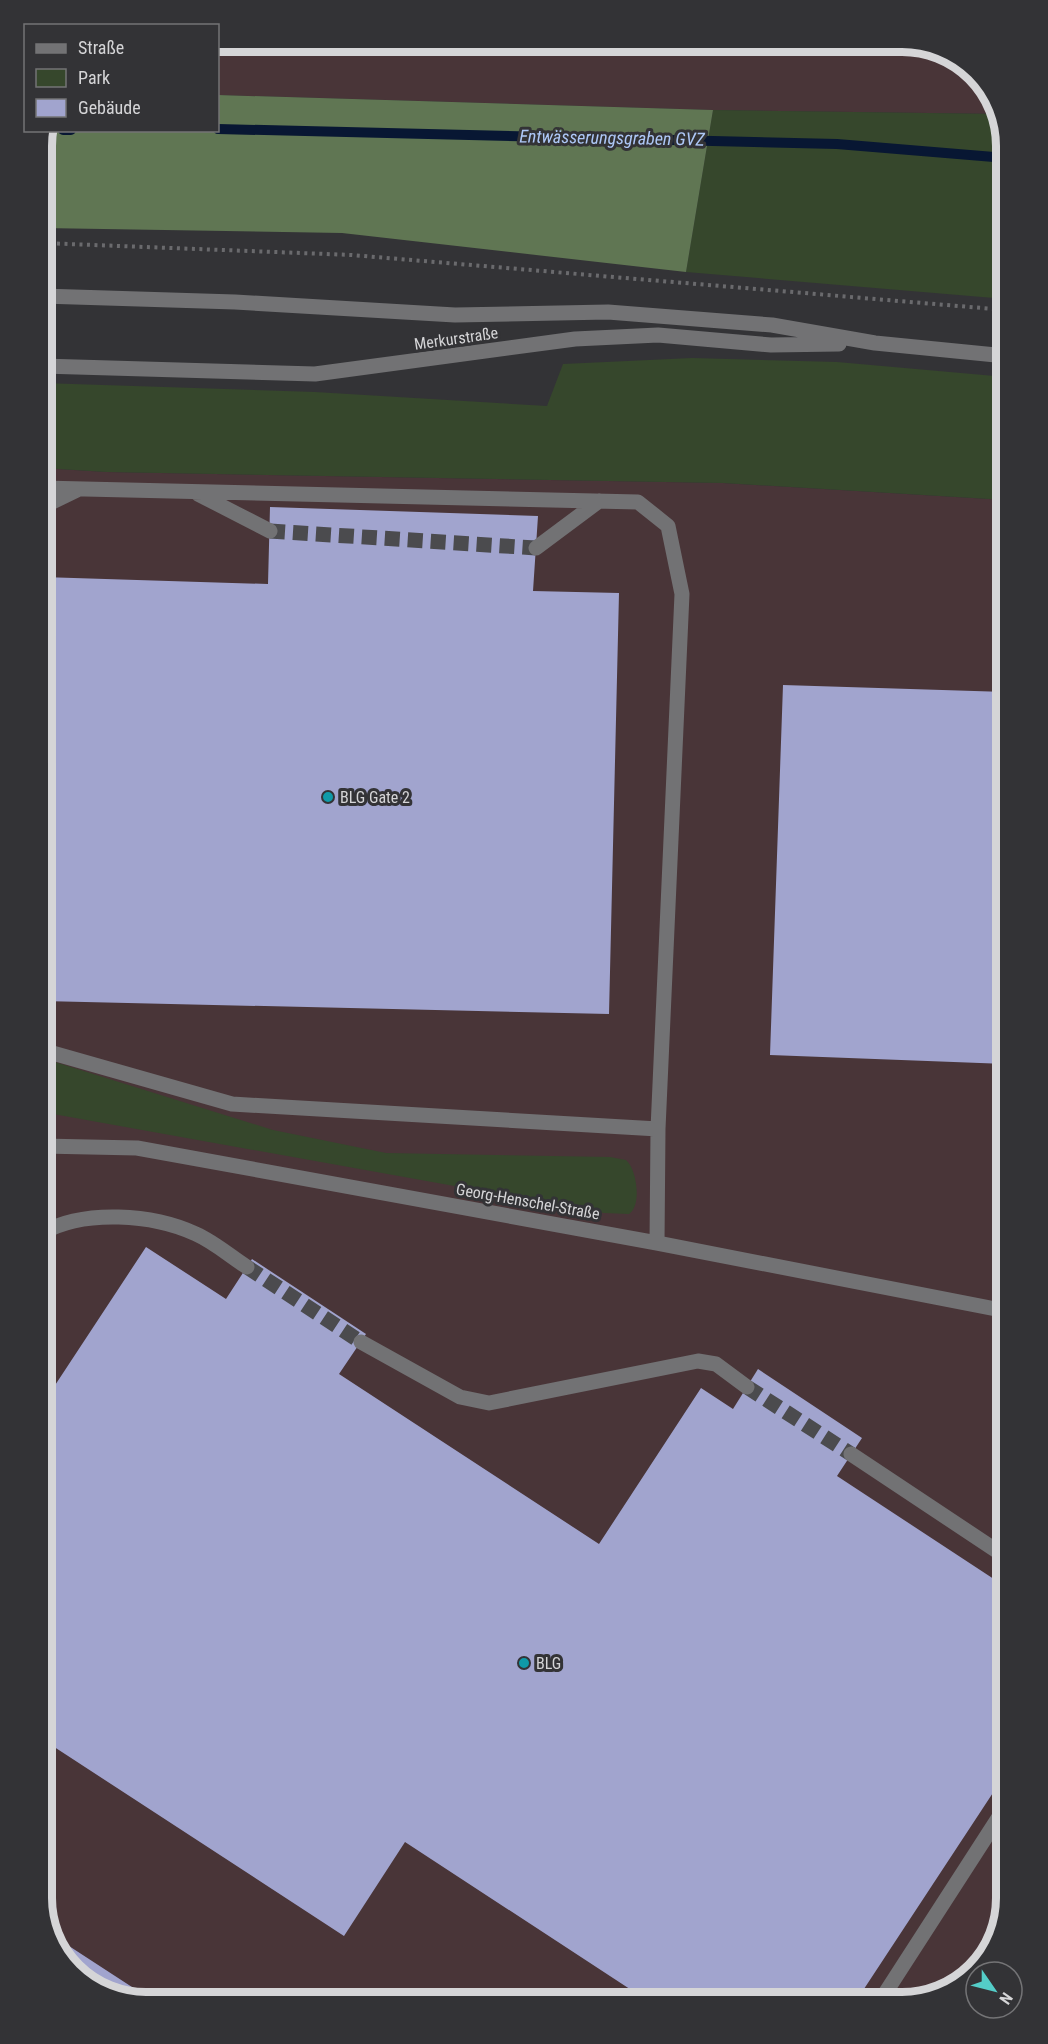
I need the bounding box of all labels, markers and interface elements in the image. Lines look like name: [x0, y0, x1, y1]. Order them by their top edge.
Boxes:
legend: [24, 24, 219, 132]
text: Straße: [78, 37, 124, 58]
text: Park: [78, 67, 110, 88]
text: Gebäude: [78, 97, 141, 118]
water label: Entwässerungsgraben GVZ: [519, 125, 706, 150]
street label: Merkurstraße: [413, 323, 499, 354]
place label: BLG Gate 2: [340, 788, 410, 807]
marker: BLG Gate 2: [321, 790, 335, 804]
street label: Georg-Henschel-Straße: [455, 1180, 601, 1223]
place label: BLG: [536, 1654, 561, 1673]
marker: BLG: [517, 1656, 531, 1670]
north arrow: [964, 1960, 1024, 2020]
text: N: [995, 1989, 1016, 2008]

